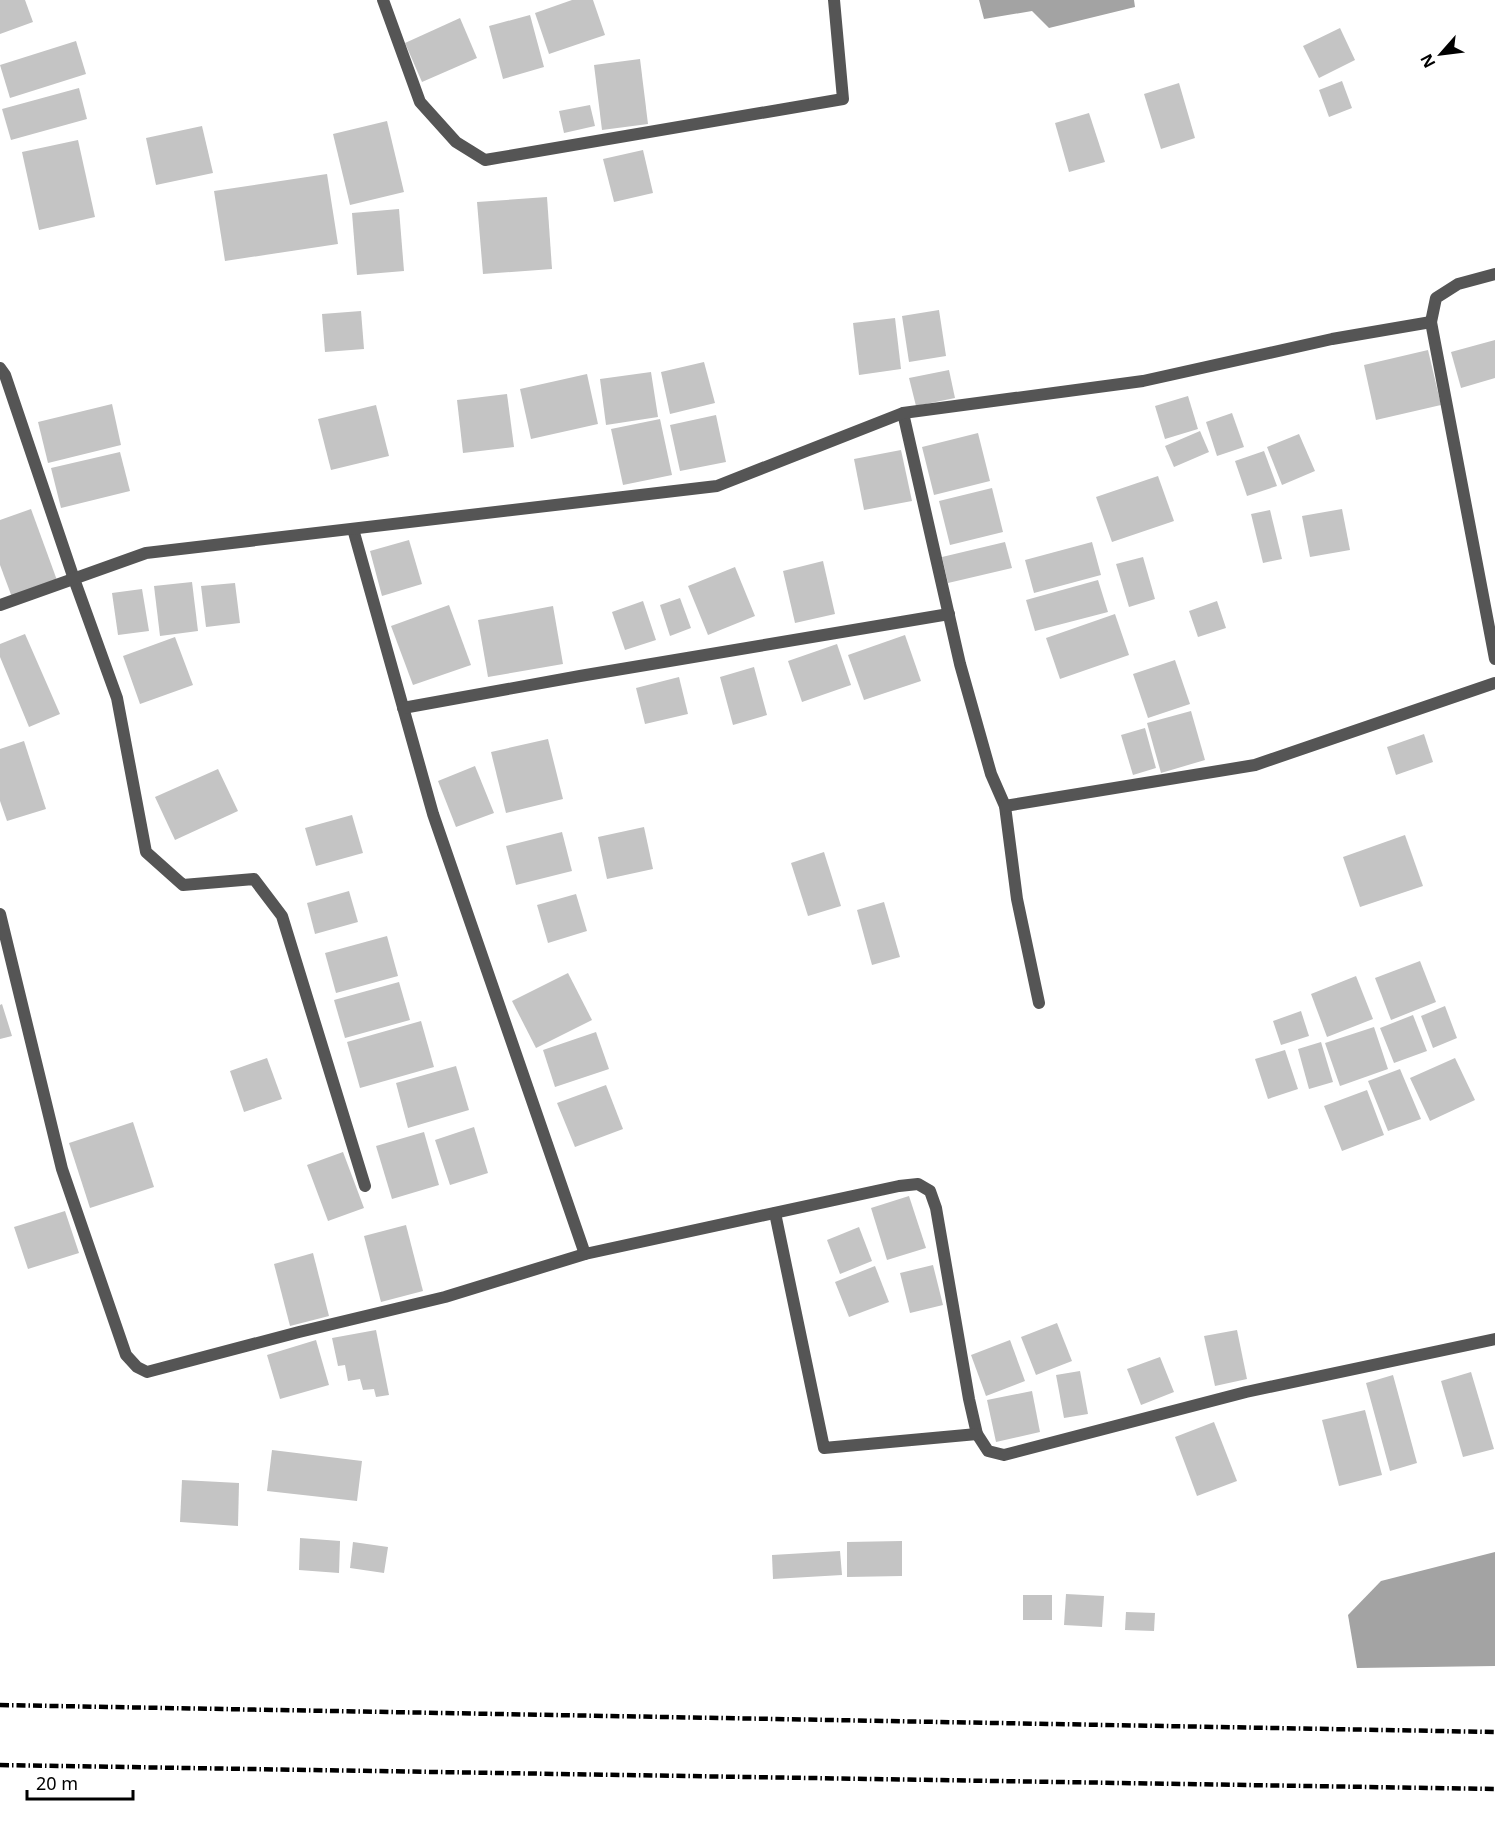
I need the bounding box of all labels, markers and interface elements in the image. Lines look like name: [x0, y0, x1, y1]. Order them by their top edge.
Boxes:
north arrow: [1411, 24, 1471, 84]
text: N: [1415, 50, 1441, 72]
scale bar: [27, 1763, 134, 1801]
text: 20 m: [36, 1771, 78, 1795]

